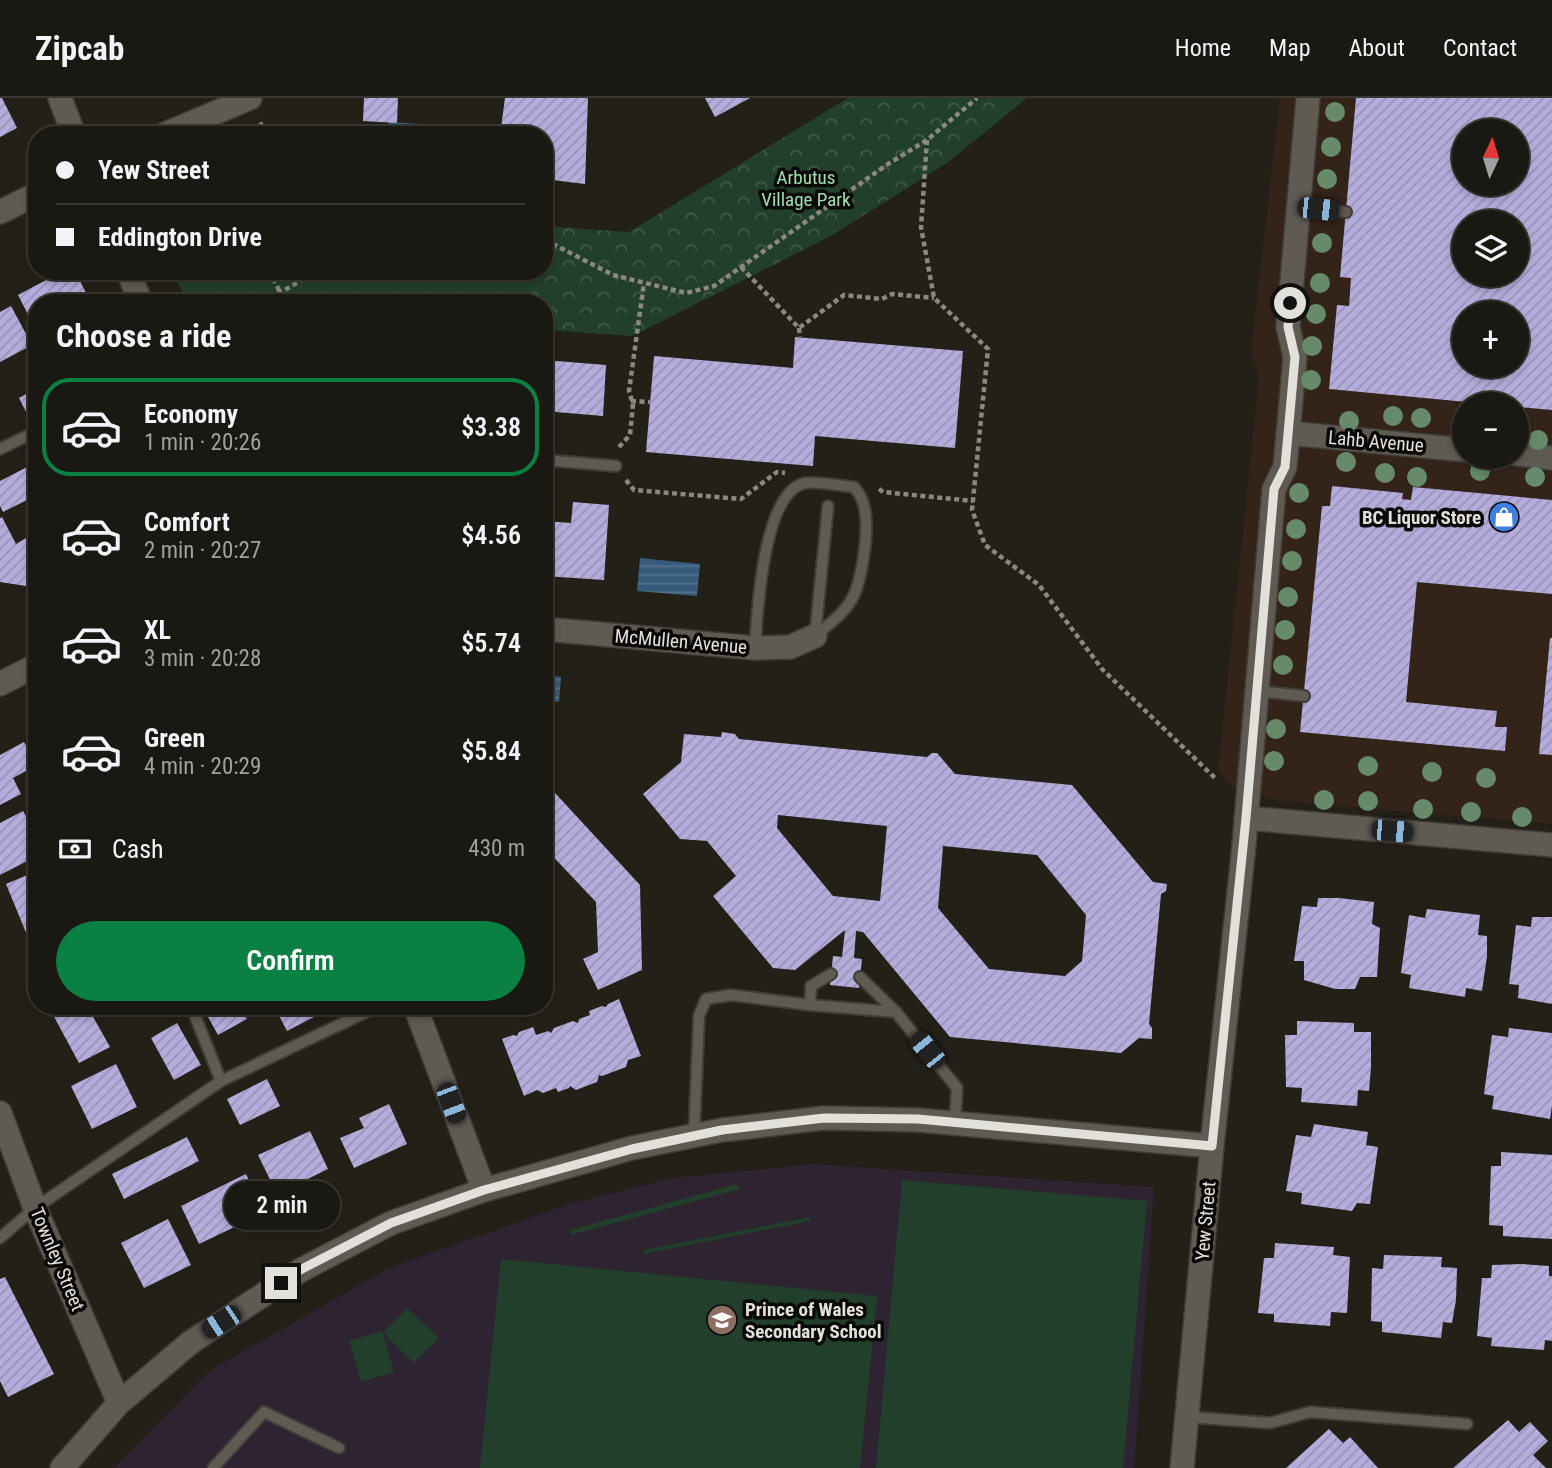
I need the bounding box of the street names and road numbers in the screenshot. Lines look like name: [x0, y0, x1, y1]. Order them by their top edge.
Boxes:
street label: Lahb Avenue: [1327, 426, 1425, 457]
street label: McMullen Avenue: [614, 624, 748, 659]
street label: Yew Street: [1191, 1180, 1220, 1262]
street label: Townley Street: [25, 1204, 90, 1314]

